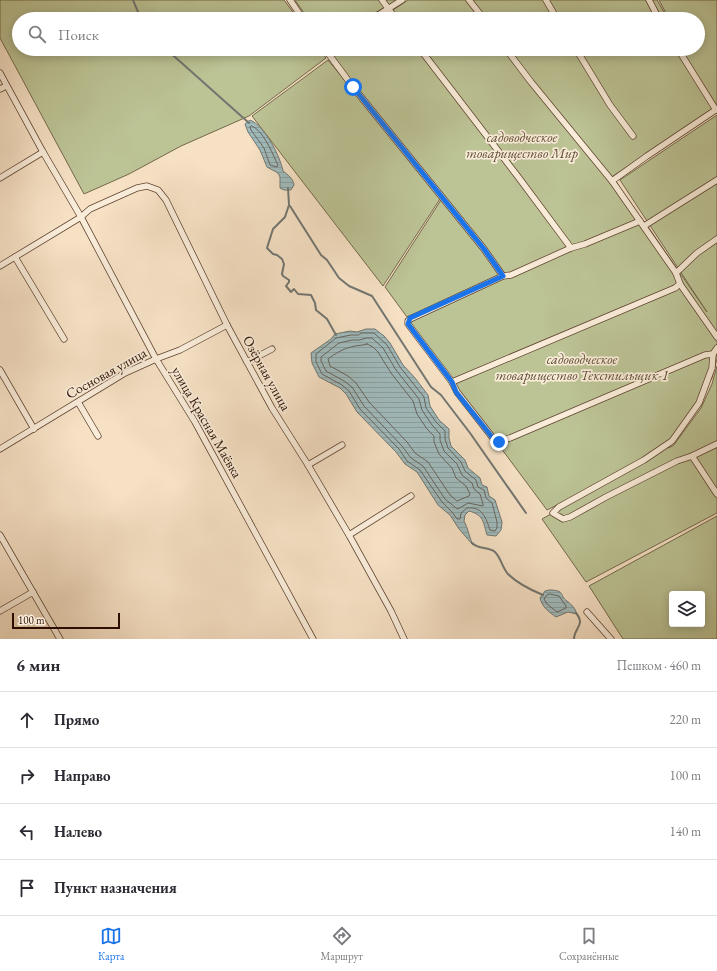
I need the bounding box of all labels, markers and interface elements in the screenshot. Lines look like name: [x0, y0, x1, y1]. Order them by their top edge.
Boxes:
search box: [12, 12, 705, 56]
icon: search: [26, 23, 48, 45]
text: Поиск: [58, 25, 99, 44]
route start: [344, 78, 362, 96]
park label: садоводческое товарищество Мир: [466, 128, 578, 162]
street label: Озёрная улица: [239, 332, 295, 414]
street label: Сосновая улица: [62, 343, 150, 403]
park label: садоводческое товарищество Текстильщик-1: [495, 350, 669, 384]
street label: улица Красная Маёвка: [168, 363, 247, 481]
route end: [490, 433, 508, 451]
map controls: [669, 591, 705, 627]
button: layers: [669, 591, 705, 627]
scale bar: [12, 611, 120, 630]
text: 100 m: [18, 613, 45, 627]
text: 6 мин: [16, 654, 60, 676]
text: Пешком · 460 m: [617, 657, 701, 674]
icon: ahead: [16, 709, 38, 731]
text: Прямо: [54, 710, 99, 729]
text: 220 m: [670, 711, 701, 728]
icon: right: [16, 765, 38, 787]
text: Направо: [54, 766, 111, 785]
text: 100 m: [670, 767, 701, 784]
icon: left: [16, 821, 38, 843]
text: Налево: [54, 822, 102, 841]
text: 140 m: [670, 823, 701, 840]
icon: arrive: [16, 877, 38, 899]
text: Пункт назначения: [54, 878, 177, 897]
tab: Карта: [98, 925, 124, 963]
tab: Маршрут: [321, 925, 363, 963]
tab: Сохранённые: [559, 925, 619, 963]

